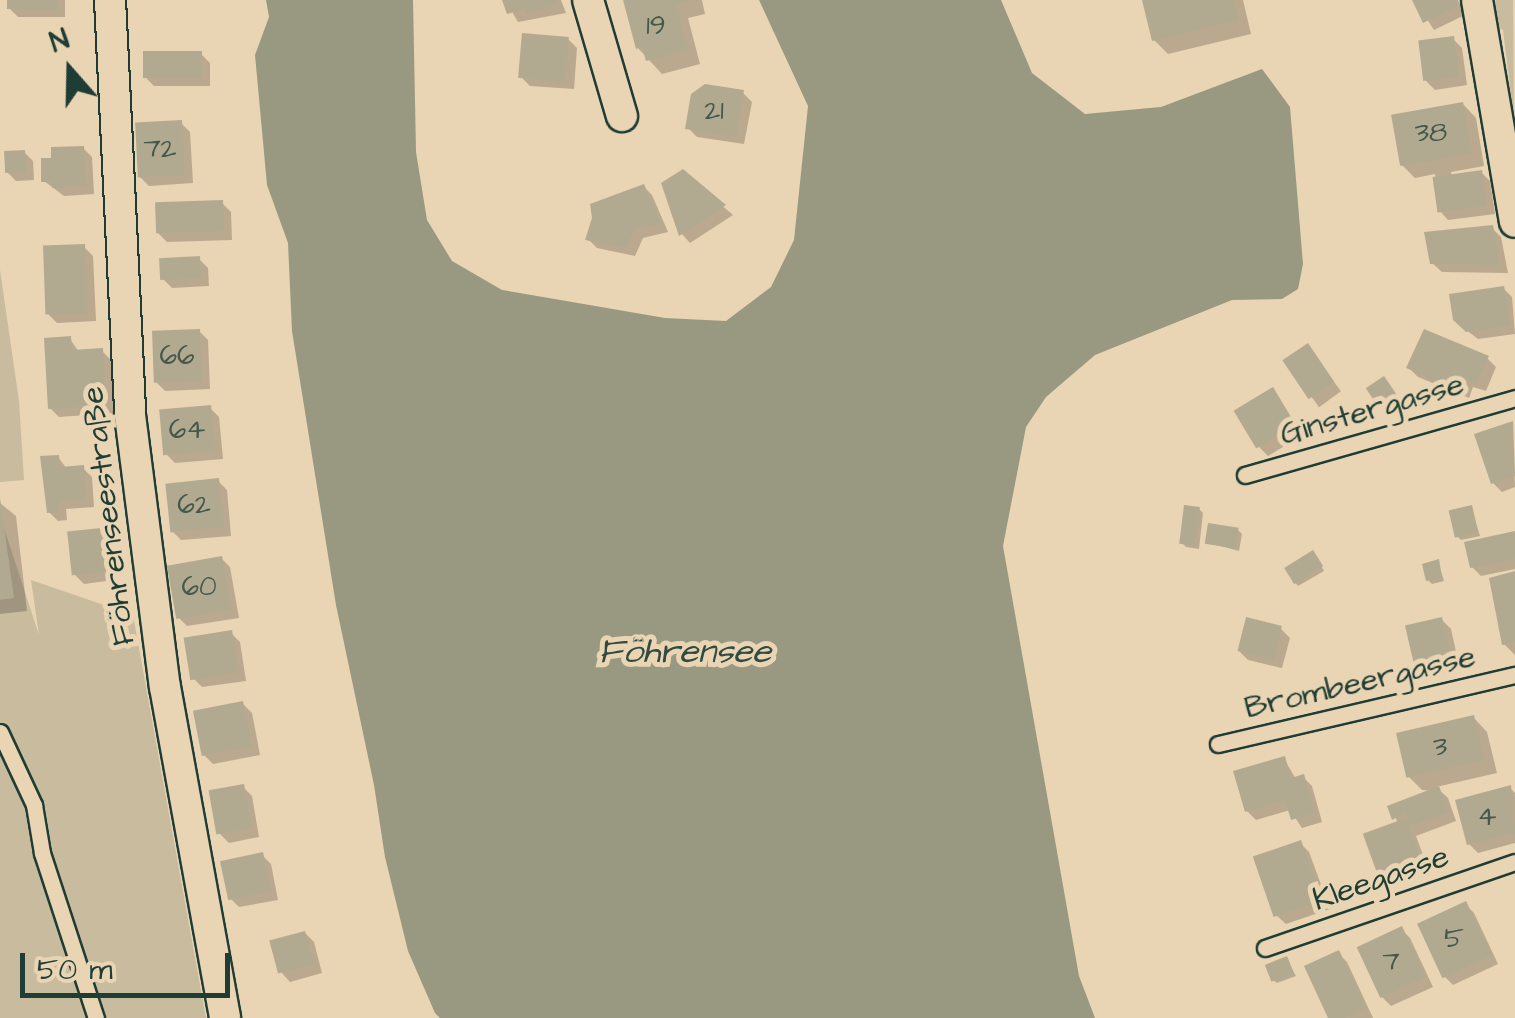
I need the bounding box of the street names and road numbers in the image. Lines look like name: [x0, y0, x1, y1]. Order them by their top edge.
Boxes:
street label: Ginstergasse: [1276, 365, 1468, 455]
street label: Föhrenseestraße: [74, 384, 144, 648]
street label: Brombeergasse: [1241, 638, 1479, 728]
street label: Kleegasse: [1308, 838, 1454, 920]

